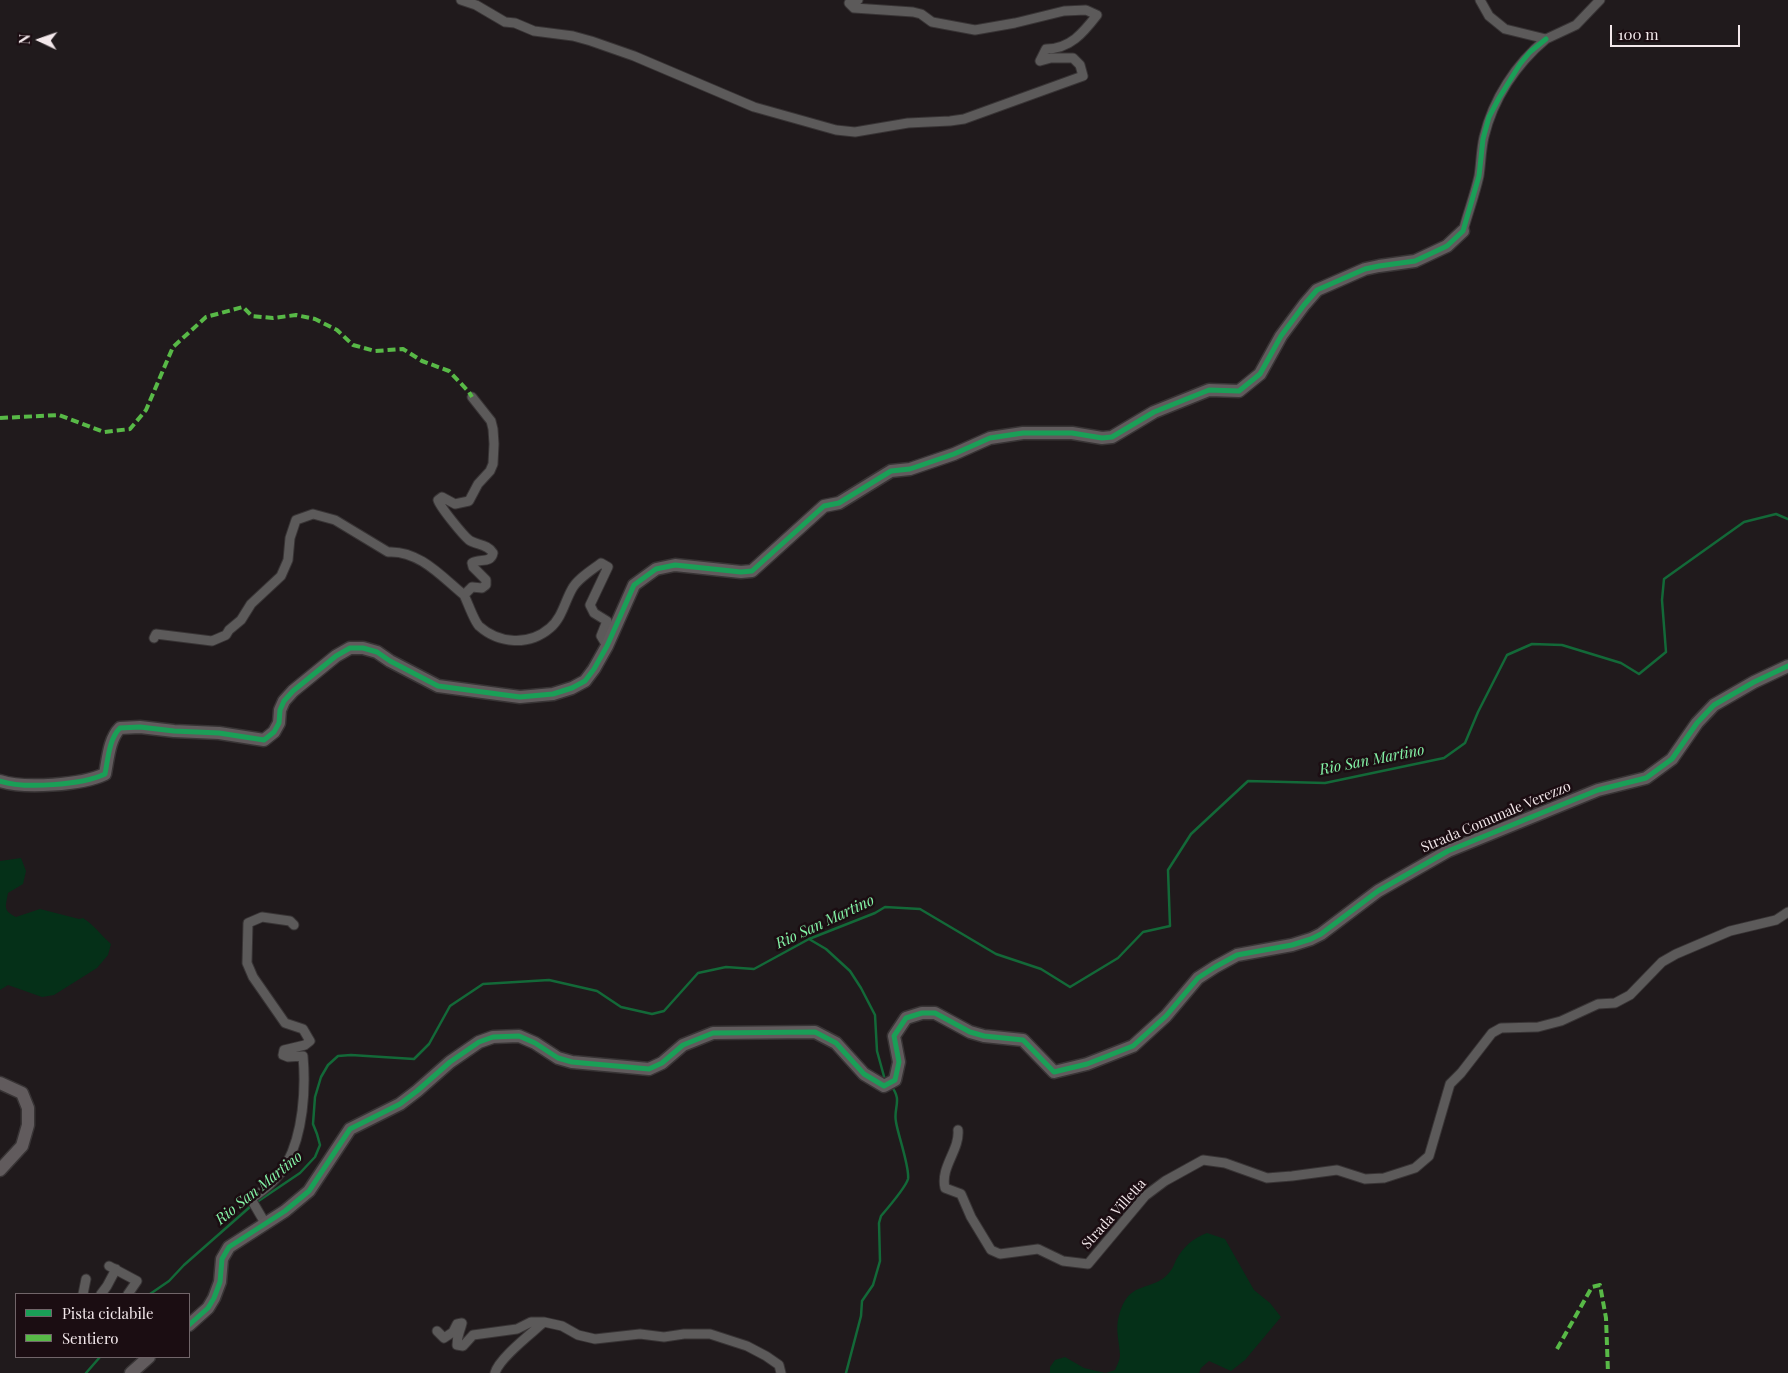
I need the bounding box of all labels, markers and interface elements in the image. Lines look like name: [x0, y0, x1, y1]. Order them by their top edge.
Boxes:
north arrow: [15, 15, 65, 65]
scale bar: [1613, 15, 1743, 47]
text: 100 m: [1618, 24, 1659, 44]
text: N: [15, 34, 34, 45]
water label: Rio San Martino: [1318, 741, 1426, 779]
street label: Strada Comunale Verezzo: [1419, 778, 1573, 856]
water label: Rio San Martino: [773, 891, 877, 953]
water label: Rio San Martino: [212, 1147, 306, 1229]
street label: Strada Villetta: [1078, 1176, 1150, 1252]
legend: [15, 1293, 190, 1358]
text: Pista ciclabile: [62, 1303, 154, 1323]
text: Sentiero: [62, 1328, 119, 1348]

